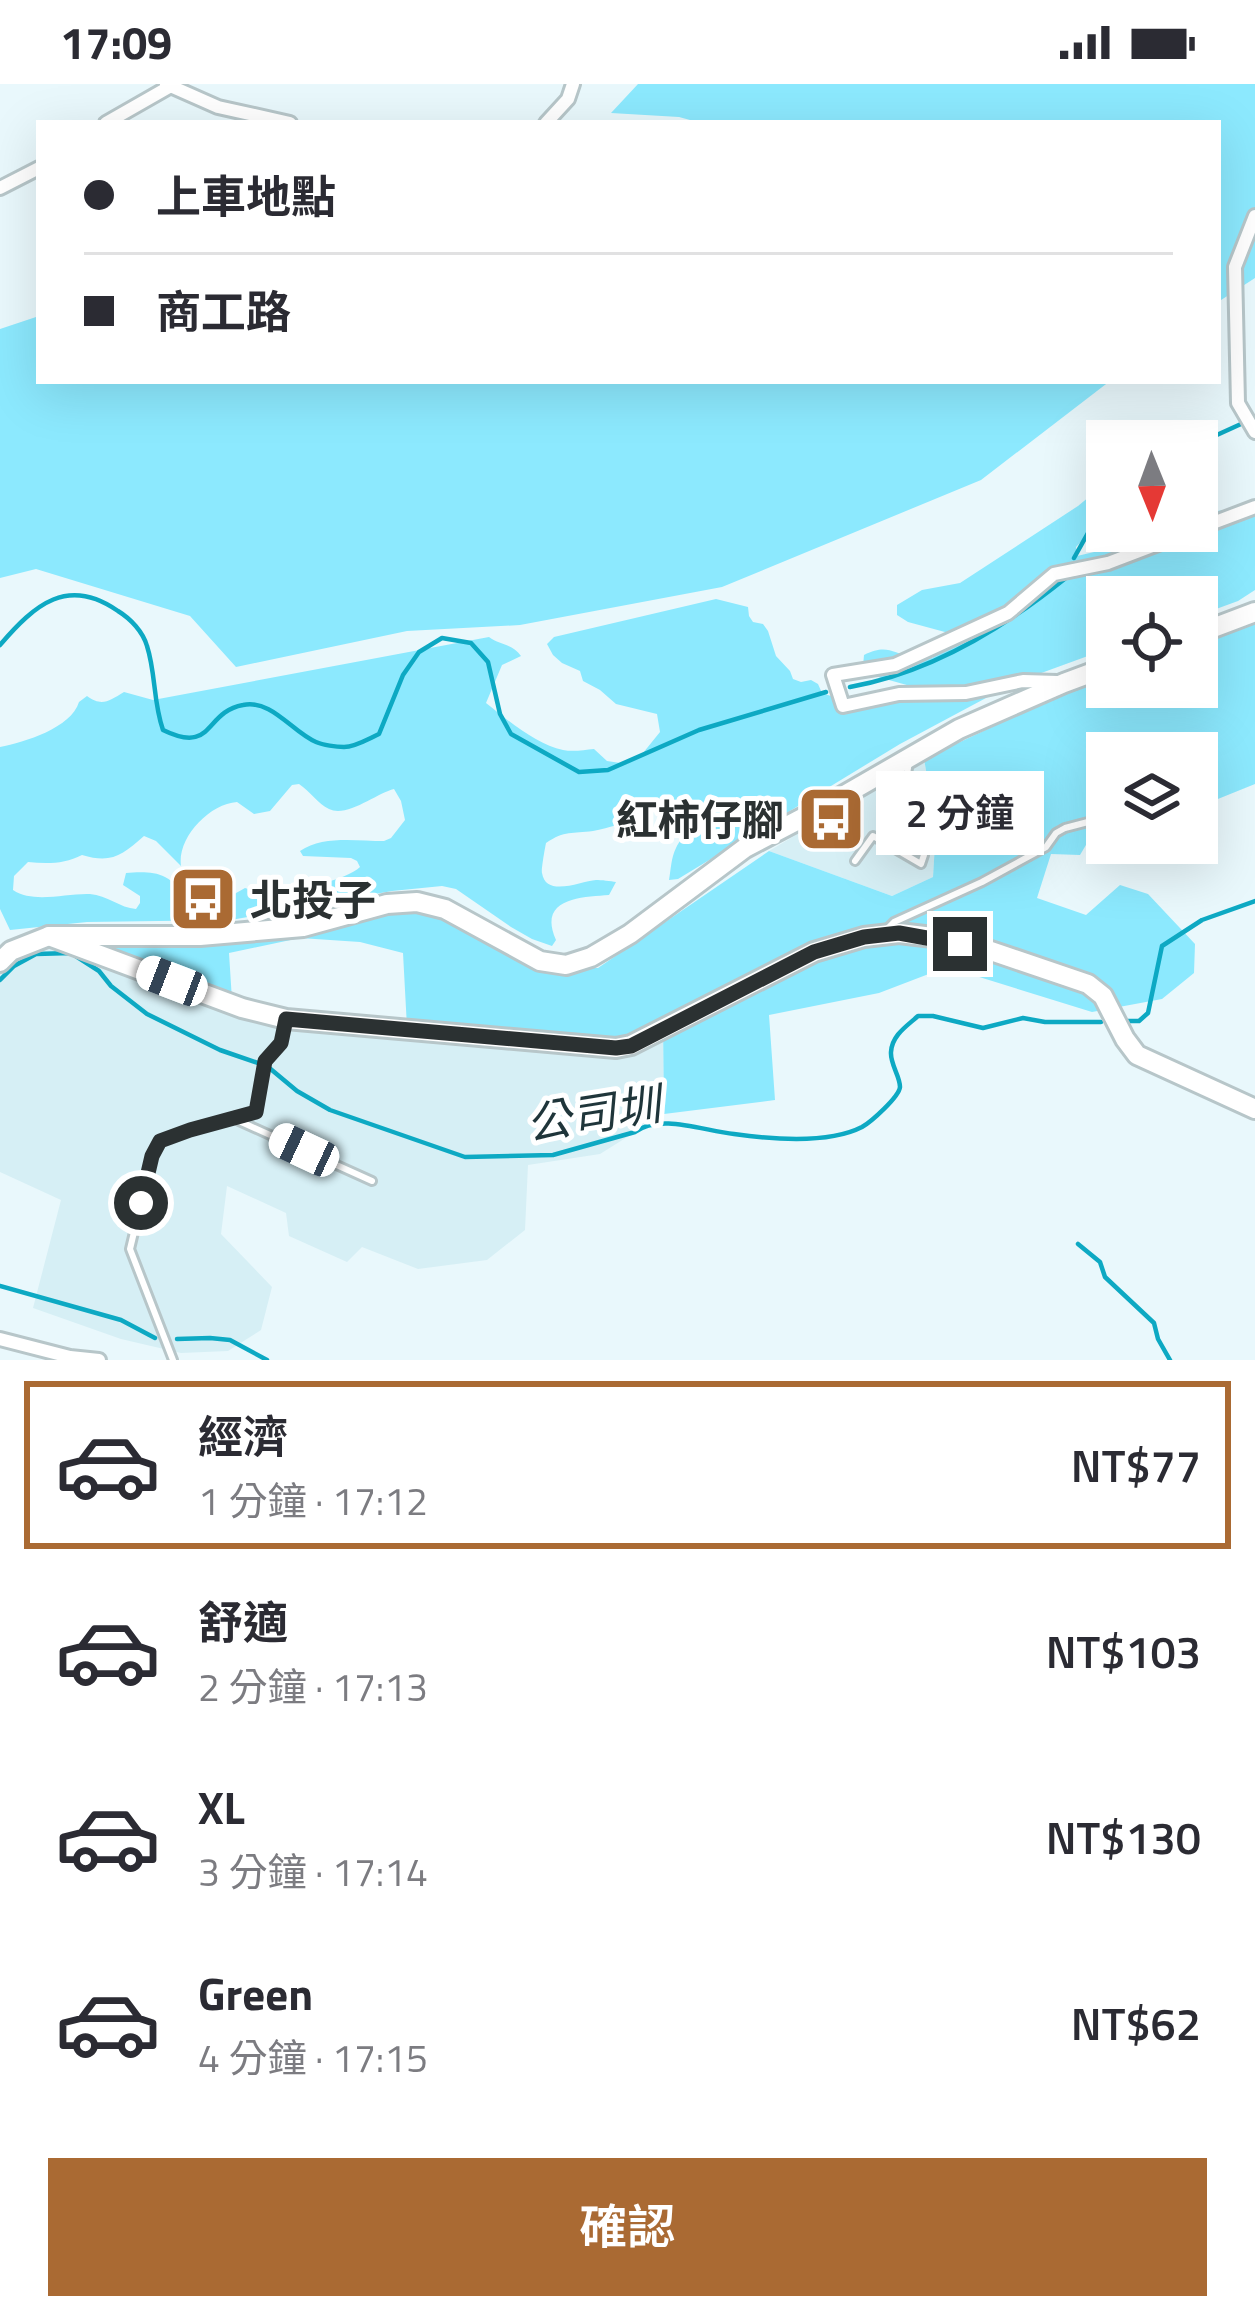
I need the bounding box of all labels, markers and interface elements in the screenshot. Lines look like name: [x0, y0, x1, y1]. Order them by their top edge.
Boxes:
text: 17:09: [60, 8, 172, 76]
text: 上車地點: [156, 162, 336, 230]
text: 商工路: [156, 277, 291, 345]
north arrow: [1086, 420, 1218, 552]
map controls: [1086, 420, 1218, 864]
button: locate: [1086, 576, 1218, 708]
button: layers: [1086, 732, 1218, 864]
callout: 2 分鐘: [876, 770, 1044, 854]
text: 2 分鐘: [906, 783, 1014, 842]
bus stop icon: 紅柿仔腳: [796, 784, 866, 854]
place label: 紅柿仔腳: [616, 787, 784, 851]
bus stop icon: 北投子: [168, 864, 238, 934]
place label: 北投子: [250, 867, 376, 931]
route end: [933, 917, 987, 971]
car: [132, 951, 212, 1011]
water label: 公司圳: [521, 1068, 671, 1157]
car: [264, 1118, 344, 1182]
route start: [114, 1176, 168, 1230]
text: 經濟: [198, 1402, 288, 1470]
icon: car: [54, 1411, 162, 1519]
text: NT$77: [1071, 1431, 1201, 1499]
text: 1 分鐘 · 17:12: [198, 1471, 428, 1530]
text: 舒適: [198, 1588, 288, 1656]
icon: car: [54, 1597, 162, 1705]
text: NT$103: [1046, 1617, 1201, 1685]
text: 2 分鐘 · 17:13: [198, 1657, 428, 1716]
text: XL: [198, 1773, 245, 1841]
icon: car: [54, 1783, 162, 1891]
text: NT$130: [1046, 1803, 1201, 1871]
text: 3 分鐘 · 17:14: [198, 1842, 428, 1901]
text: Green: [198, 1959, 313, 2027]
icon: car: [54, 1969, 162, 2077]
text: NT$62: [1071, 1989, 1201, 2057]
text: 4 分鐘 · 17:15: [198, 2028, 428, 2087]
button: 確認: [48, 2158, 1207, 2296]

